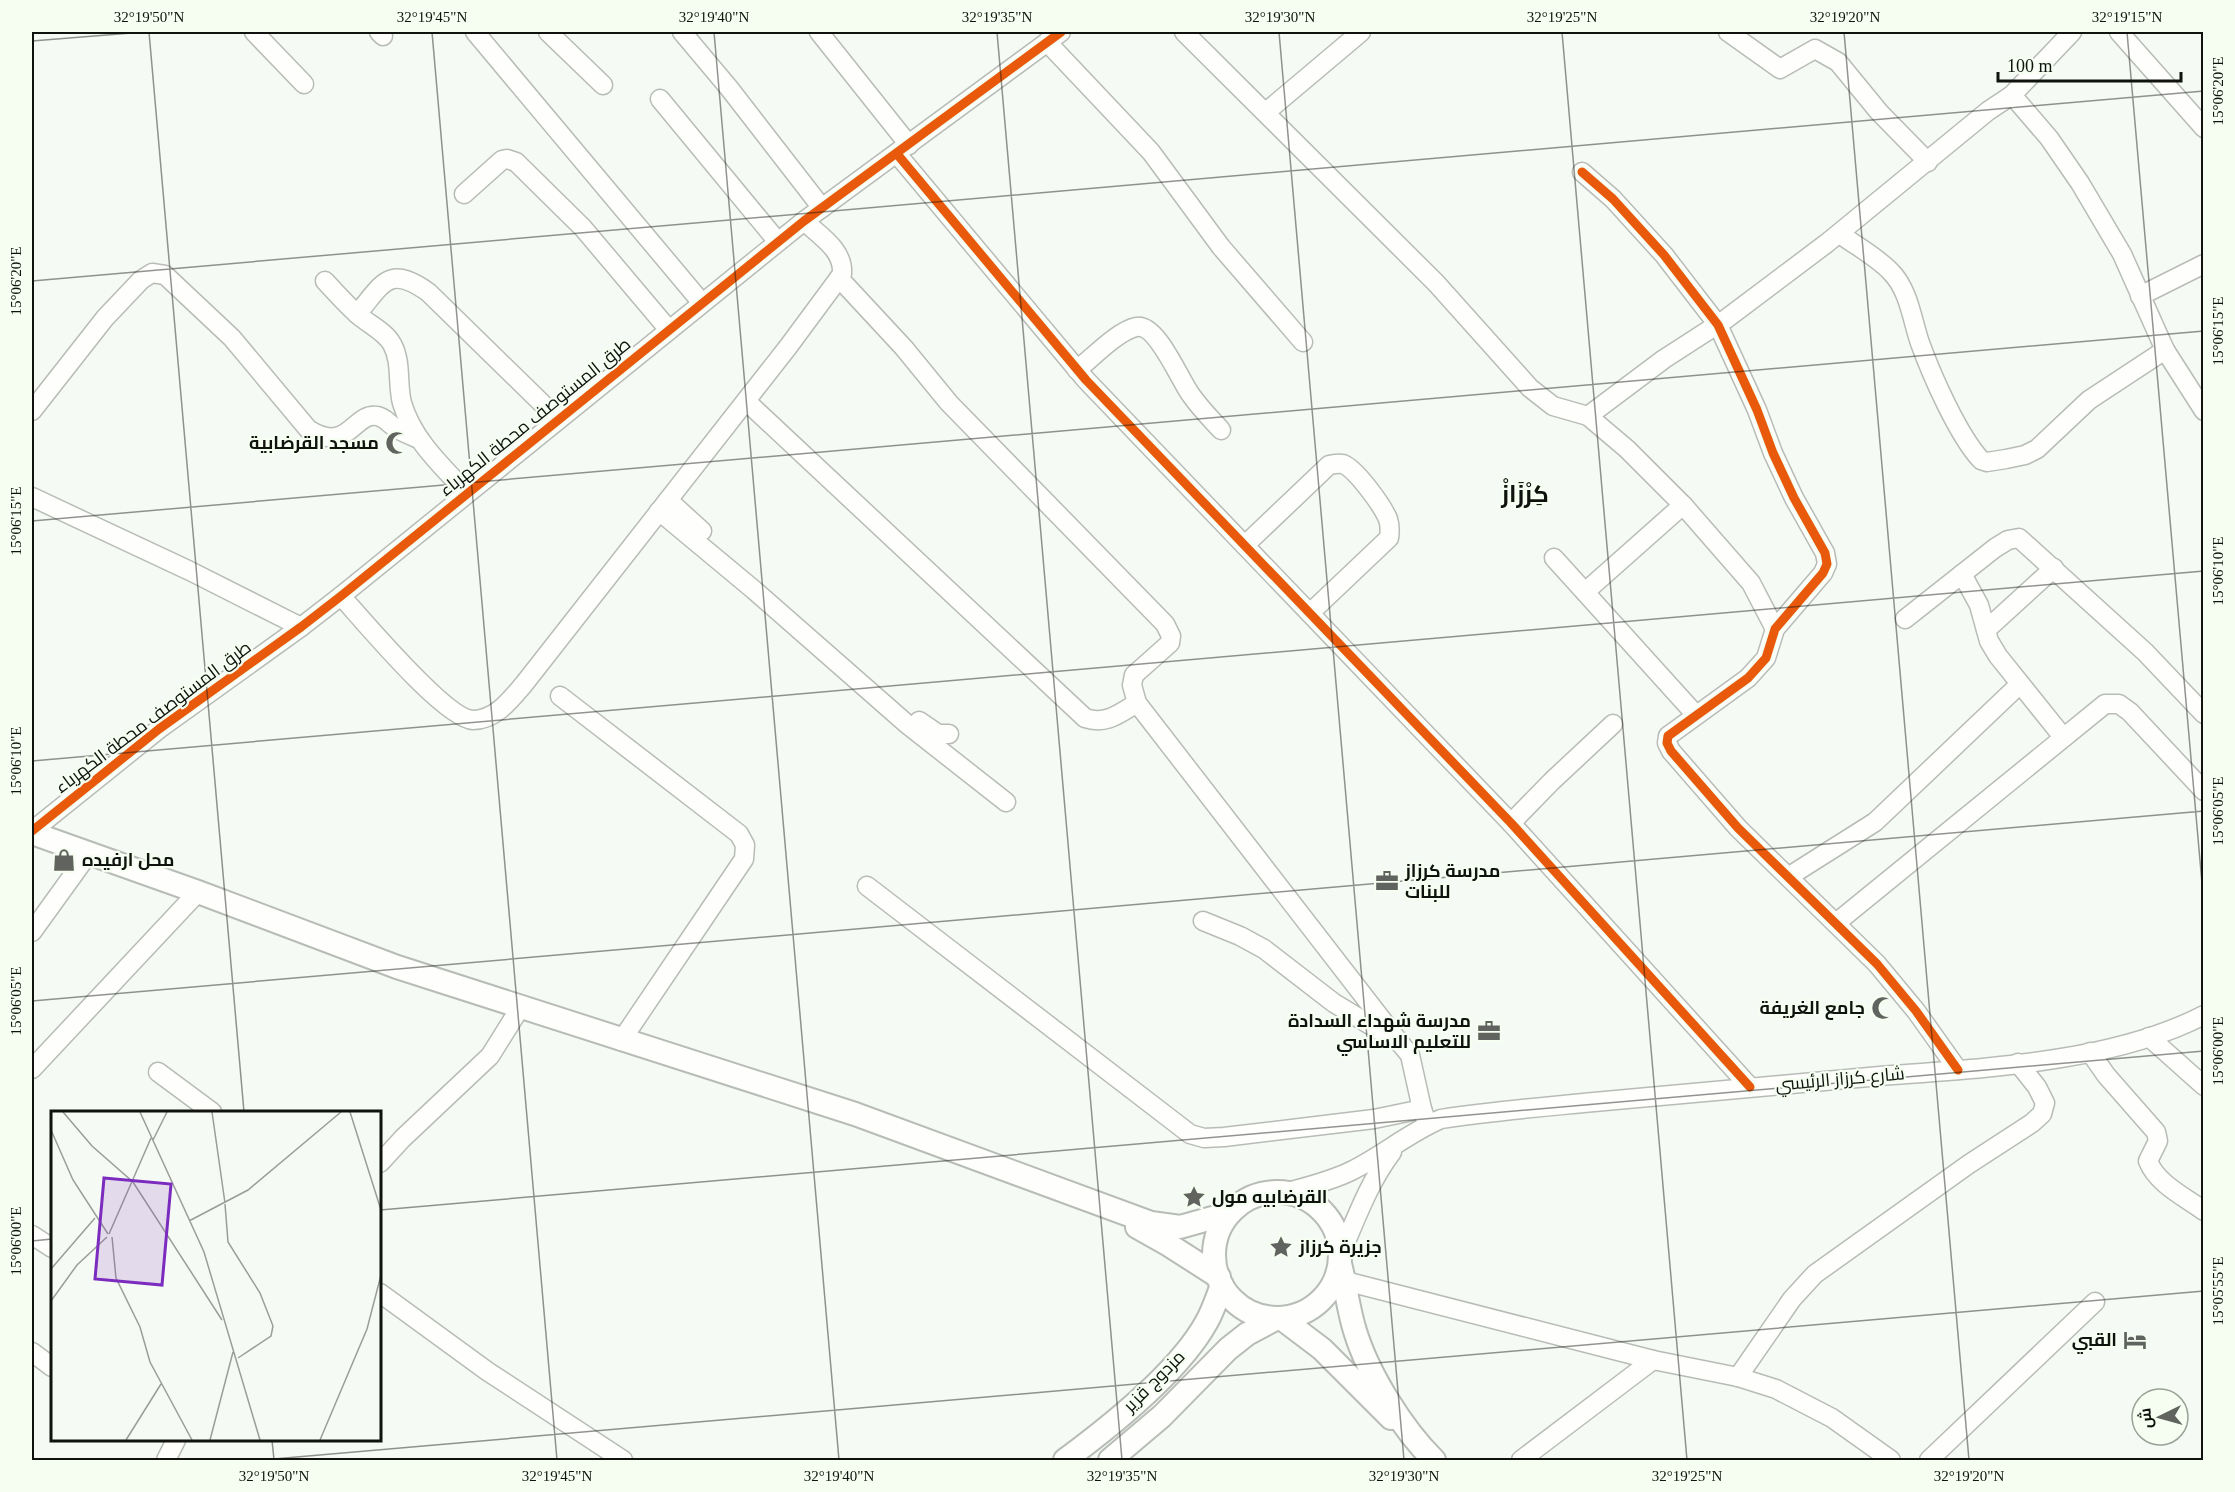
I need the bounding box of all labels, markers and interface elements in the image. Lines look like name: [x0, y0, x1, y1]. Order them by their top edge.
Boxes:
text: 32°19'50"N: [114, 9, 184, 25]
text: 32°19'45"N: [397, 9, 467, 25]
text: 32°19'40"N: [679, 9, 749, 25]
text: 32°19'35"N: [962, 9, 1032, 25]
text: 32°19'30"N: [1245, 9, 1315, 25]
text: 32°19'25"N: [1527, 9, 1597, 25]
text: 32°19'20"N: [1810, 9, 1880, 25]
text: 32°19'15"N: [2092, 9, 2162, 25]
scale bar: [1998, 45, 2181, 83]
text: 100 m: [2007, 56, 2053, 76]
text: 15°06'20"E: [2210, 57, 2226, 126]
text: 15°06'20"E: [8, 247, 24, 316]
text: 15°06'15"E: [2210, 297, 2226, 366]
street label: طرق المستوصف محطة الكهرباء: [436, 334, 636, 502]
mosque icon: مسجد القرضابية: [384, 430, 410, 456]
place label: مسجد القرضابية: [249, 433, 379, 454]
district label: كِرْزَازْ: [1500, 478, 1549, 508]
text: 15°06'15"E: [8, 487, 24, 556]
text: 15°06'10"E: [2210, 537, 2226, 606]
street label: طرق المستوصف محطة الكهرباء: [51, 637, 256, 799]
text: 15°06'10"E: [8, 727, 24, 796]
text: 15°06'05"E: [2210, 777, 2226, 846]
shop icon: محل ارفيده: [51, 847, 77, 873]
place label: محل ارفيده: [82, 850, 174, 871]
place label: مدرسة كرزاز للبنات: [1404, 861, 1500, 902]
office icon: مدرسة كرزاز للبنات: [1374, 868, 1400, 894]
text: 15°06'05"E: [8, 967, 24, 1036]
mosque icon: جامع الغريفة: [1870, 995, 1896, 1021]
place label: جامع الغريفة: [1760, 998, 1865, 1020]
place label: مدرسة شهداء السدادة للتعليم الاساسي: [1288, 1011, 1471, 1056]
text: 15°06'00"E: [2210, 1017, 2226, 1086]
office icon: مدرسة شهداء السدادة للتعليم الاساسي: [1476, 1018, 1502, 1044]
street label: شارع كرزاز الرئيسي: [1774, 1063, 1906, 1098]
inset map: [51, 1111, 381, 1441]
place icon: القرضابيه مول: [1181, 1184, 1207, 1210]
place label: القرضابيه مول: [1212, 1187, 1328, 1208]
text: 15°06'00"E: [8, 1207, 24, 1276]
place icon: جزيرة كرزاز: [1268, 1234, 1294, 1260]
place label: جزيرة كرزاز: [1298, 1237, 1382, 1258]
text: 15°05'55"E: [2210, 1257, 2226, 1326]
hotel icon: القبي: [2122, 1327, 2148, 1353]
place label: القبي: [2072, 1330, 2117, 1355]
street label: مزدوج قزير: [1119, 1346, 1190, 1418]
north arrow: [2130, 1387, 2190, 1447]
text: ش: [2136, 1407, 2156, 1429]
text: 32°19'50"N: [239, 1468, 309, 1484]
text: 32°19'45"N: [522, 1468, 592, 1484]
text: 32°19'40"N: [804, 1468, 874, 1484]
text: 32°19'35"N: [1087, 1468, 1157, 1484]
text: 32°19'30"N: [1369, 1468, 1439, 1484]
text: 32°19'25"N: [1652, 1468, 1722, 1484]
text: 32°19'20"N: [1934, 1468, 2004, 1484]

